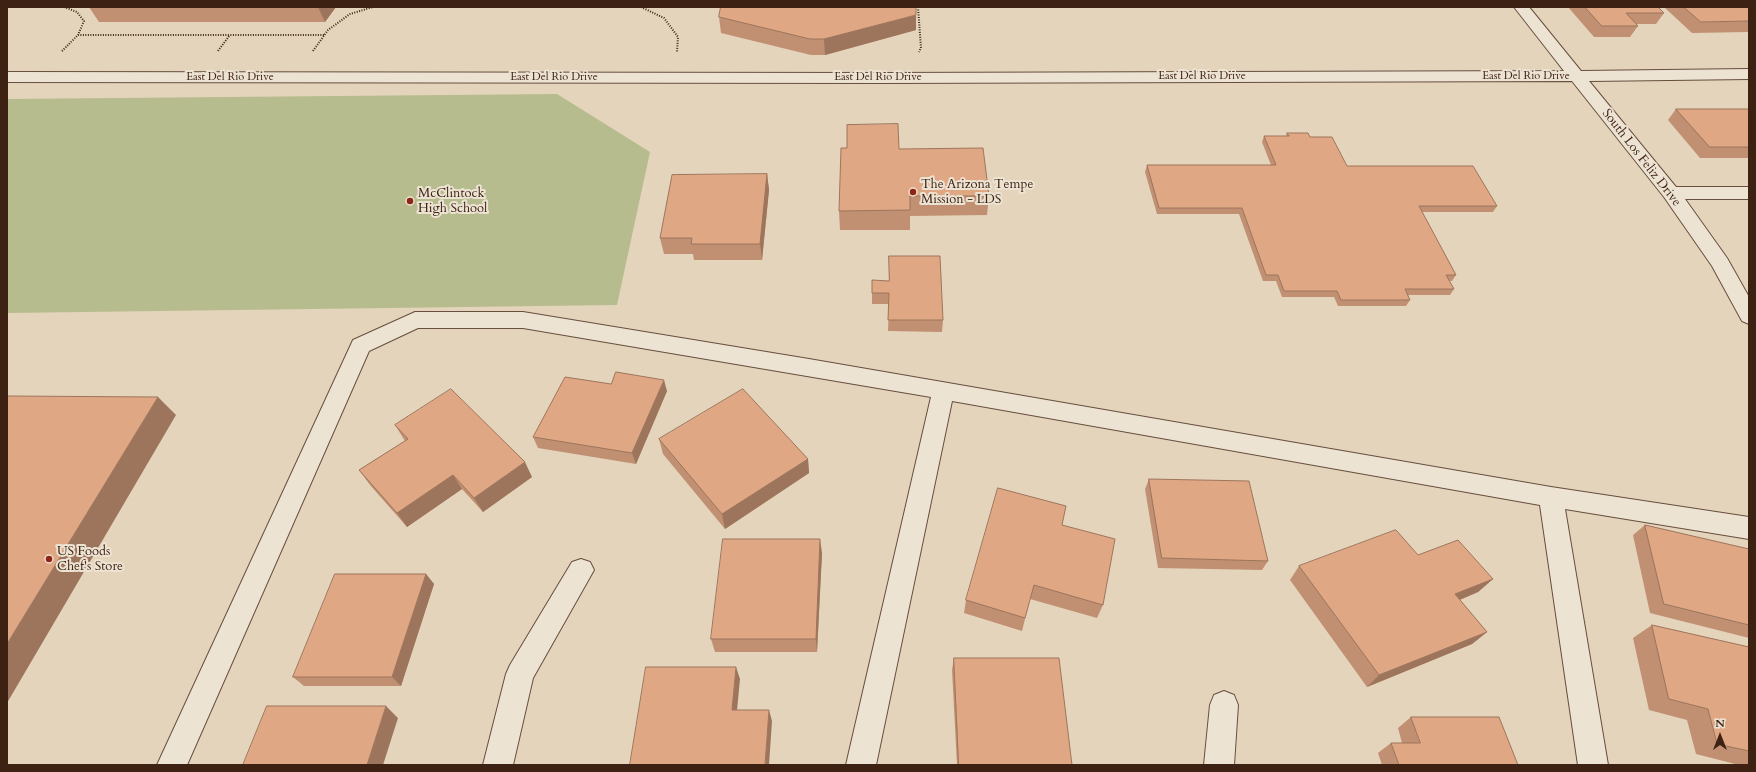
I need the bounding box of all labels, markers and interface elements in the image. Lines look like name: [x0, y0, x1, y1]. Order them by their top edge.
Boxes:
street label: East Del Rio Drive: [1158, 69, 1246, 83]
street label: East Del Rio Drive: [1482, 69, 1570, 83]
street label: East Del Rio Drive: [186, 70, 274, 84]
street label: East Del Rio Drive: [510, 70, 598, 84]
street label: East Del Rio Drive: [834, 70, 922, 84]
street label: South Los Feliz Drive: [1598, 106, 1684, 210]
place label: The Arizona Tempe Mission - LDS: [921, 177, 1033, 208]
place label: McClintock High School: [418, 186, 487, 217]
marker: The Arizona Tempe Mission - LDS: [908, 187, 918, 197]
marker: McClintock High School: [405, 196, 415, 206]
place label: US Foods Chef's Store: [57, 544, 123, 575]
marker: US Foods Chef's Store: [44, 554, 54, 564]
north arrow: [1700, 716, 1740, 756]
text: N: [1715, 716, 1725, 731]

